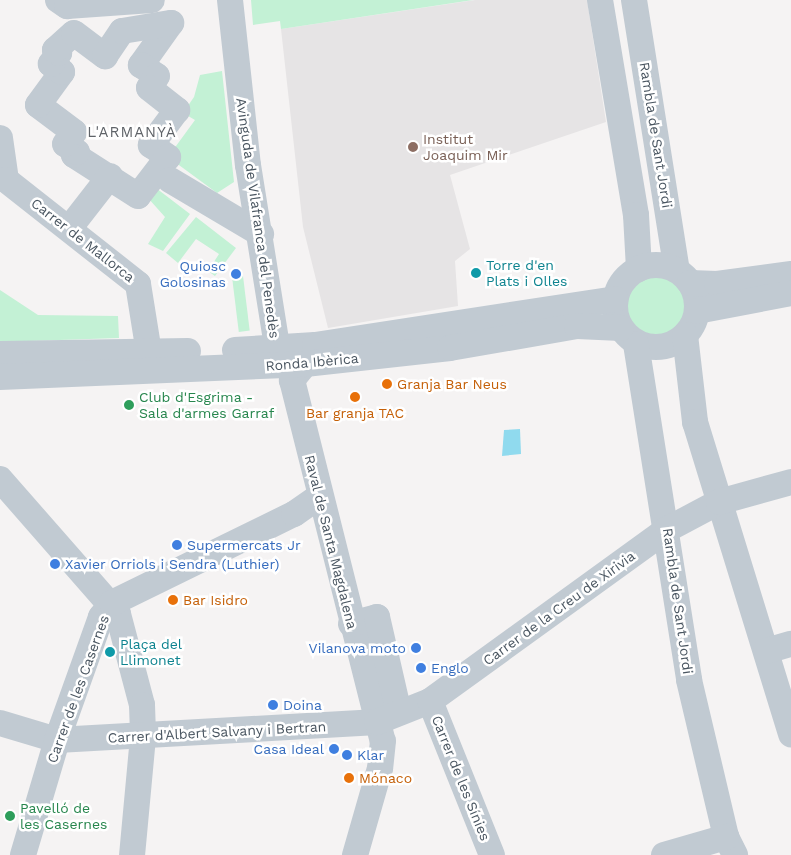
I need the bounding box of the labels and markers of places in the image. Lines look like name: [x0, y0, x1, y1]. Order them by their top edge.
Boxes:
place label: Institut Joaquim Mir: [423, 131, 508, 164]
marker: Institut Joaquim Mir: [407, 141, 419, 153]
place label: Torre d'en Plats i Olles: [486, 257, 567, 290]
place label: Quiosc Golosinas: [160, 258, 226, 290]
marker: Torre d'en Plats i Olles: [470, 267, 482, 279]
marker: Quiosc Golosinas: [230, 268, 242, 280]
place label: Granja Bar Neus: [397, 376, 507, 392]
marker: Granja Bar Neus: [381, 378, 393, 390]
place label: Club d'Esgrima - Sala d'armes Garraf: [139, 389, 274, 422]
marker: Bar granja TAC: [349, 391, 361, 403]
marker: Club d'Esgrima - Sala d'armes Garraf: [123, 399, 135, 411]
place label: Bar granja TAC: [305, 405, 405, 421]
place label: Supermercats Jr: [187, 537, 301, 553]
marker: Supermercats Jr: [171, 539, 183, 551]
place label: Xavier Orriols i Sendra (Luthier): [65, 556, 280, 572]
marker: Xavier Orriols i Sendra (Luthier): [49, 558, 61, 570]
place label: Bar Isidro: [183, 592, 248, 608]
marker: Bar Isidro: [167, 594, 179, 606]
place label: Plaça del Llimonet: [120, 636, 182, 669]
place label: Vilanova moto: [308, 640, 406, 656]
marker: Vilanova moto: [410, 642, 422, 654]
marker: Plaça del Llimonet: [104, 646, 116, 658]
place label: Englo: [431, 660, 469, 676]
marker: Englo: [415, 662, 427, 674]
place label: Doina: [283, 697, 322, 713]
marker: Doina: [267, 699, 279, 711]
place label: Casa Ideal: [253, 741, 324, 757]
marker: Casa Ideal: [328, 743, 340, 755]
place label: Klar: [357, 747, 384, 763]
marker: Klar: [341, 749, 353, 761]
place label: Mónaco: [359, 770, 412, 786]
marker: Mónaco: [343, 772, 355, 784]
place label: Pavelló de les Casernes: [20, 800, 107, 832]
marker: Pavelló de les Casernes: [4, 810, 16, 822]

